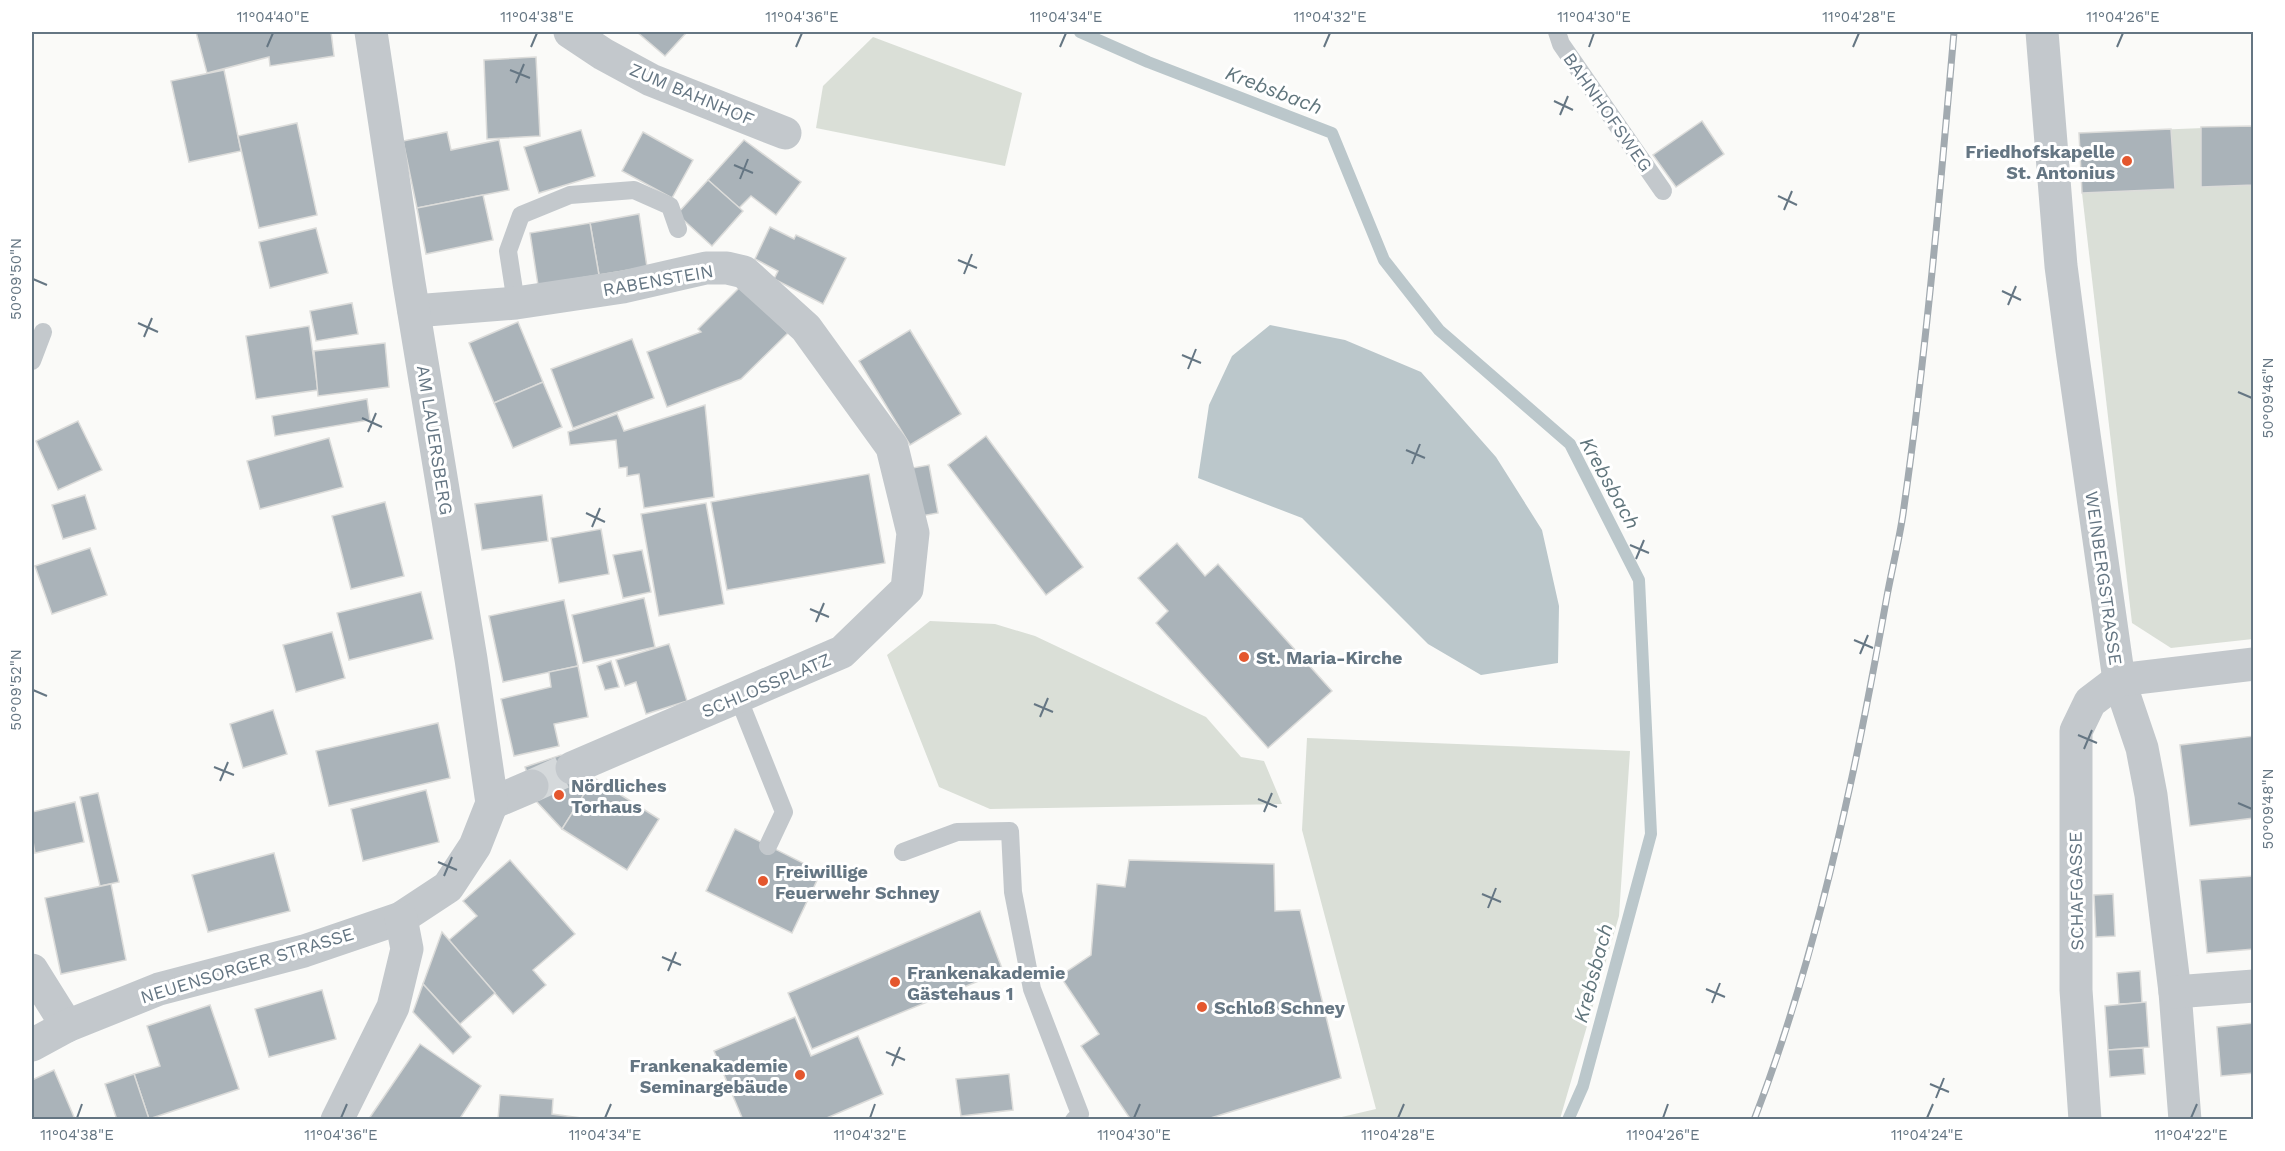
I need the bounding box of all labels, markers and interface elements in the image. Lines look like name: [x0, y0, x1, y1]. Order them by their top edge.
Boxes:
text: 11°04'40"E: [237, 8, 309, 26]
text: 11°04'38"E: [500, 8, 574, 26]
text: 11°04'36"E: [765, 8, 839, 26]
text: 11°04'34"E: [1030, 8, 1102, 26]
text: 11°04'32"E: [1294, 8, 1366, 26]
text: 11°04'30"E: [1557, 8, 1631, 26]
text: 11°04'28"E: [1822, 8, 1896, 26]
text: 11°04'26"E: [2086, 8, 2160, 26]
street label: BAHNHOFSWEG: [1559, 48, 1657, 176]
street label: ZUM BAHNHOF: [627, 58, 757, 130]
water label: Krebsbach: [1222, 61, 1326, 119]
place label: Friedhofskapelle St. Antonius: [1965, 141, 2115, 183]
marker: Friedhofskapelle St. Antonius: [2120, 154, 2134, 168]
text: 50°09'50"N: [7, 238, 25, 320]
street label: RABENSTEIN: [601, 260, 715, 300]
text: 50°09'46"N: [2259, 357, 2277, 439]
street label: AM LAUERSBERG: [413, 364, 457, 516]
water label: Krebsbach: [1575, 433, 1645, 533]
street label: WEINBERGSTRASSE: [2081, 490, 2127, 666]
place label: St. Maria-Kirche: [1256, 647, 1403, 668]
street label: SCHLOSSPLATZ: [698, 648, 834, 722]
text: 50°09'52"N: [7, 649, 25, 731]
marker: St. Maria-Kirche: [1237, 650, 1251, 664]
text: 50°09'48"N: [2259, 768, 2277, 850]
place label: Nördliches Torhaus: [571, 775, 667, 817]
marker: Nördliches Torhaus: [552, 788, 566, 802]
street label: SCHAFGASSE: [2064, 831, 2088, 951]
place label: Freiwillige Feuerwehr Schney: [775, 861, 940, 903]
marker: Freiwillige Feuerwehr Schney: [756, 874, 770, 888]
water label: Krebsbach: [1568, 921, 1618, 1025]
street label: NEUENSORGER STRASSE: [138, 923, 356, 1007]
place label: Frankenakademie Gästehaus 1: [907, 962, 1065, 1004]
marker: Frankenakademie Gästehaus 1: [888, 975, 902, 989]
place label: Schloß Schney: [1214, 997, 1346, 1018]
marker: Schloß Schney: [1195, 1000, 1209, 1014]
place label: Frankenakademie Seminargebäude: [630, 1055, 788, 1097]
marker: Frankenakademie Seminargebäude: [793, 1068, 807, 1082]
text: 11°04'38"E: [40, 1126, 114, 1144]
text: 11°04'36"E: [304, 1126, 378, 1144]
text: 11°04'34"E: [569, 1126, 641, 1144]
text: 11°04'32"E: [834, 1126, 906, 1144]
text: 11°04'30"E: [1097, 1126, 1171, 1144]
text: 11°04'28"E: [1361, 1126, 1435, 1144]
text: 11°04'26"E: [1626, 1126, 1700, 1144]
text: 11°04'24"E: [1891, 1126, 1963, 1144]
text: 11°04'22"E: [2155, 1126, 2227, 1144]

